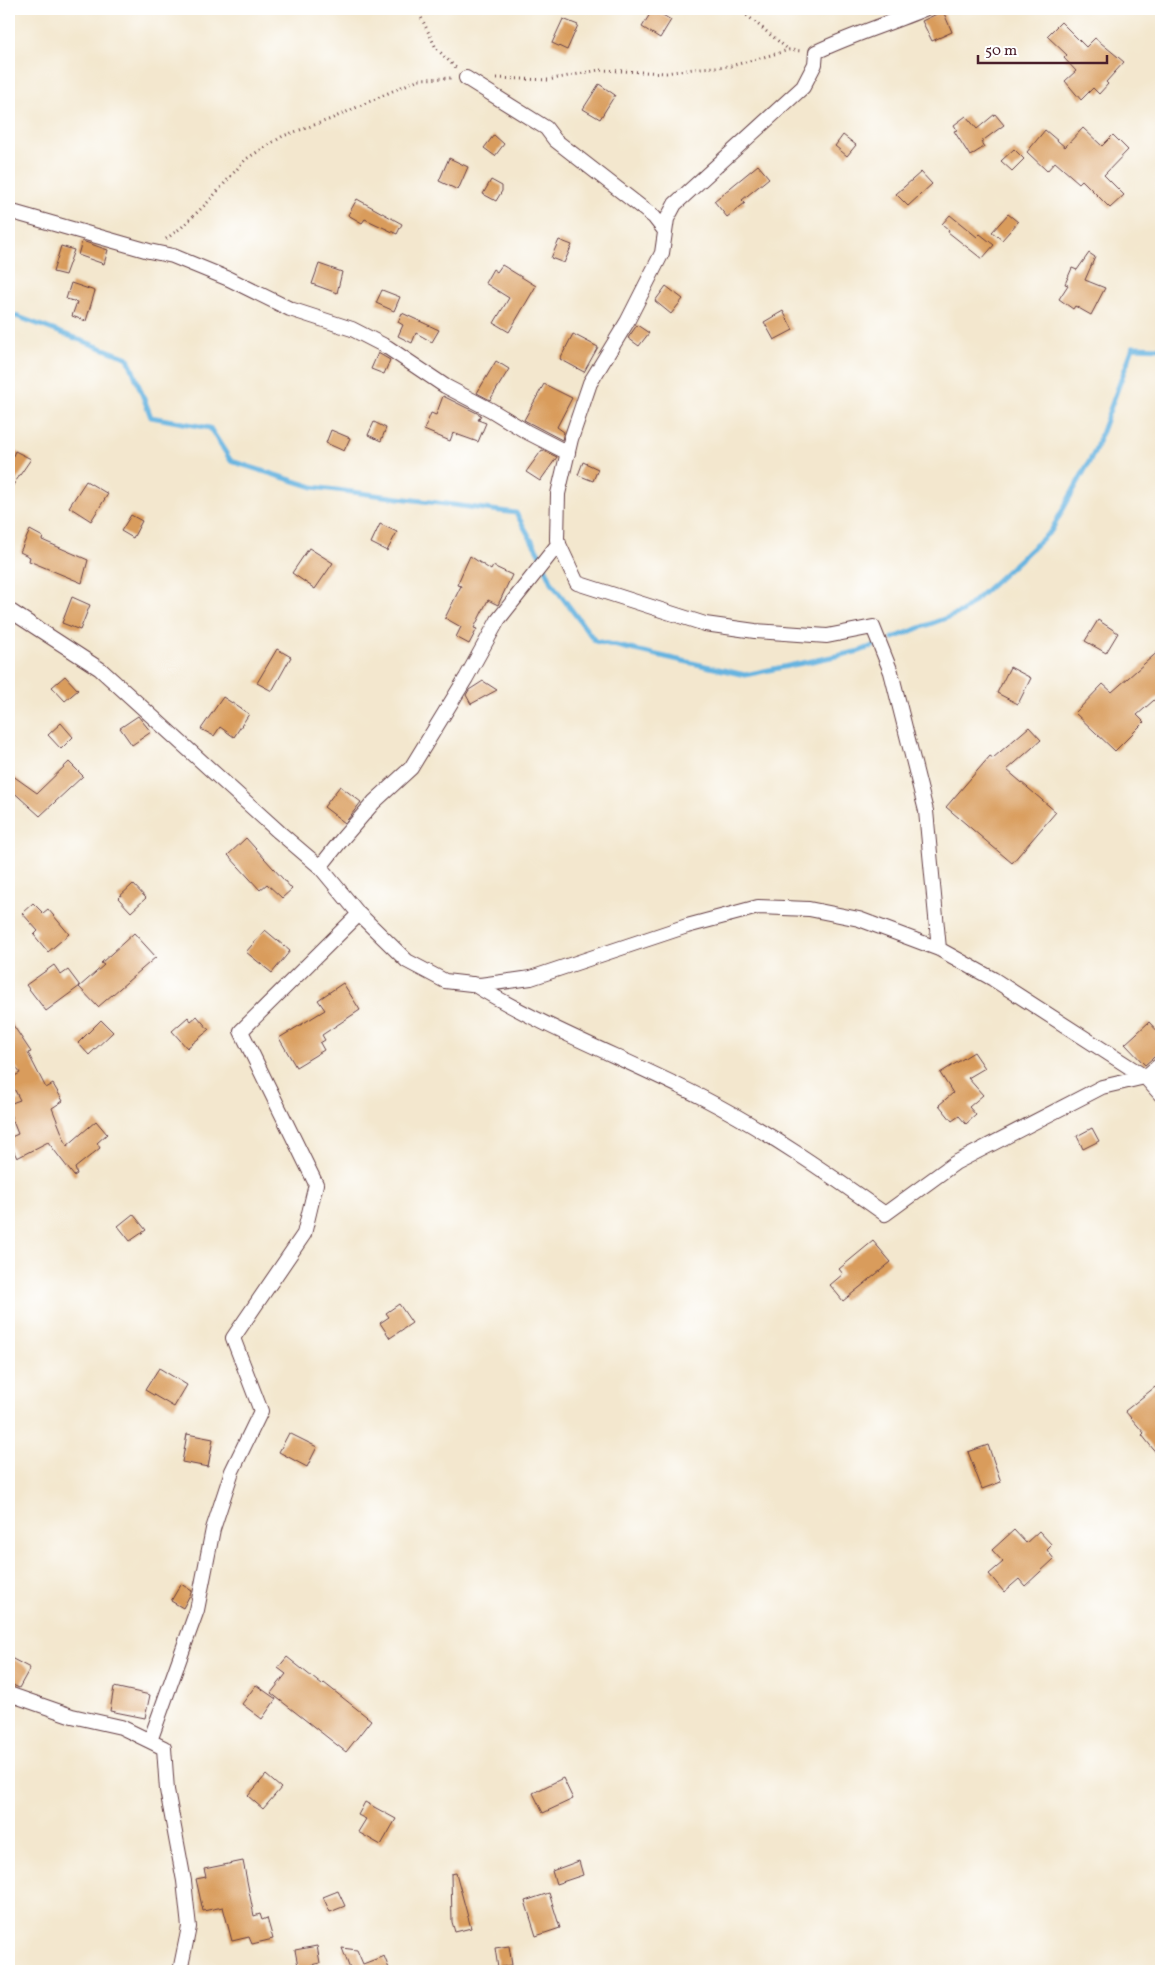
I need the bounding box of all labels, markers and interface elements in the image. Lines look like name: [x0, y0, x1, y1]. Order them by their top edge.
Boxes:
scale bar: [978, 32, 1106, 64]
text: 50 m: [985, 41, 1017, 62]

